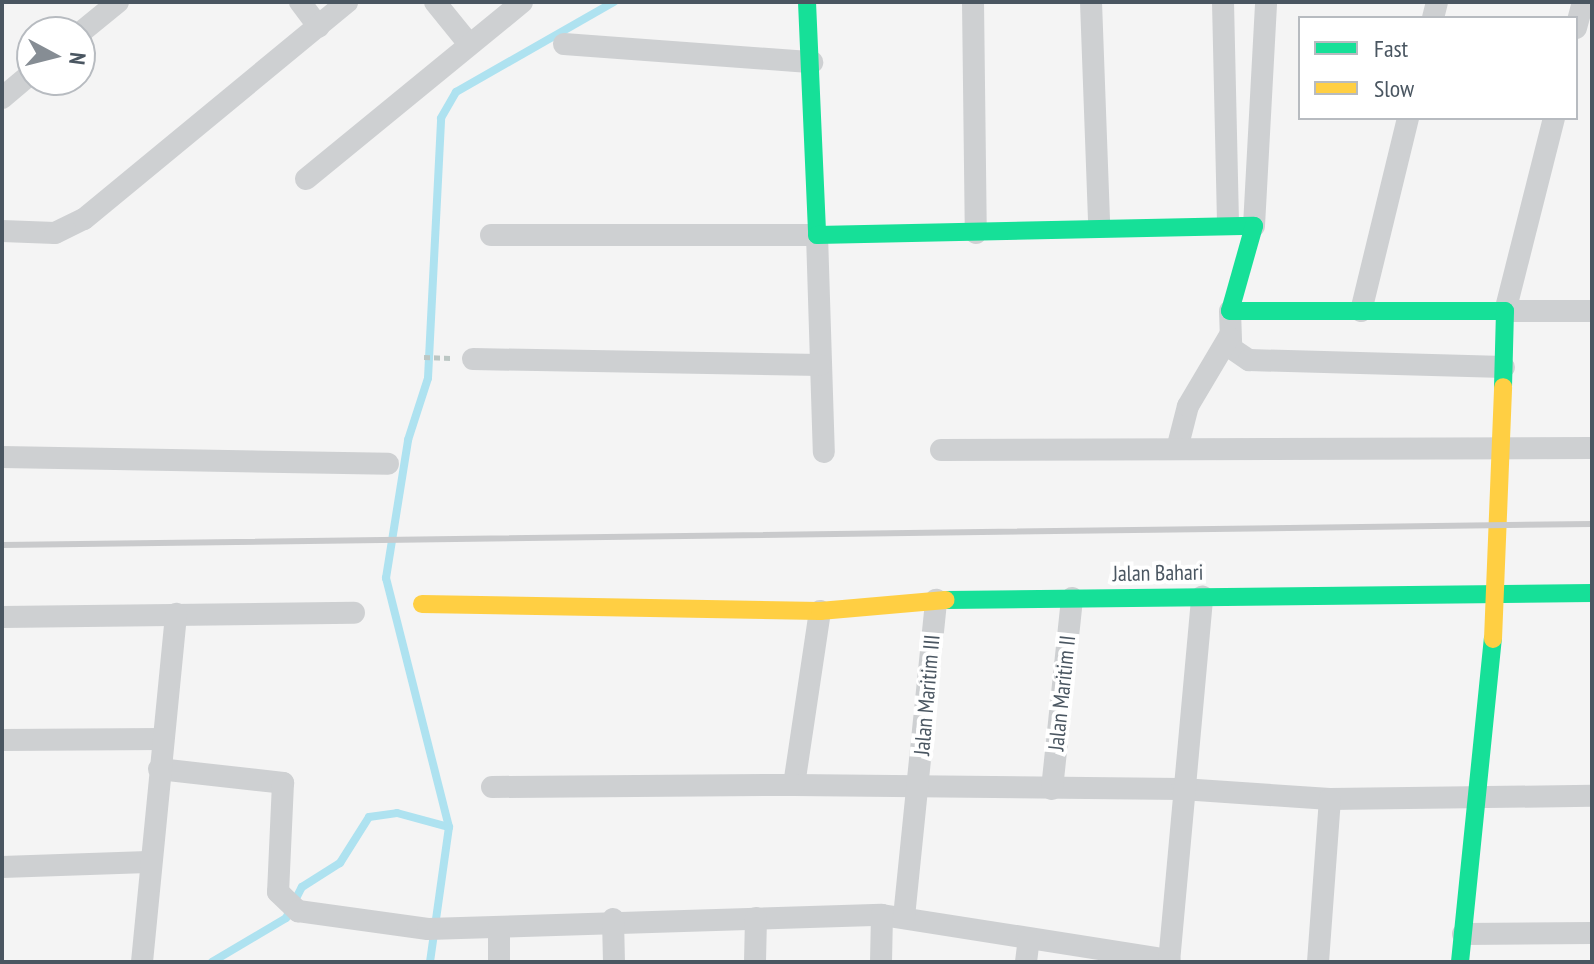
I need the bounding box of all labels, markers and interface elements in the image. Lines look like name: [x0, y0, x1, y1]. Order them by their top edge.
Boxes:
north arrow: [16, 16, 96, 96]
legend: [1298, 16, 1578, 120]
text: Fast: [1374, 33, 1408, 64]
text: N: [63, 51, 92, 66]
text: Slow: [1374, 73, 1414, 104]
street label: Jalan Bahari: [1112, 559, 1204, 587]
street label: Jalan Maritim III: [909, 634, 945, 756]
street label: Jalan Maritim II: [1043, 634, 1081, 752]

